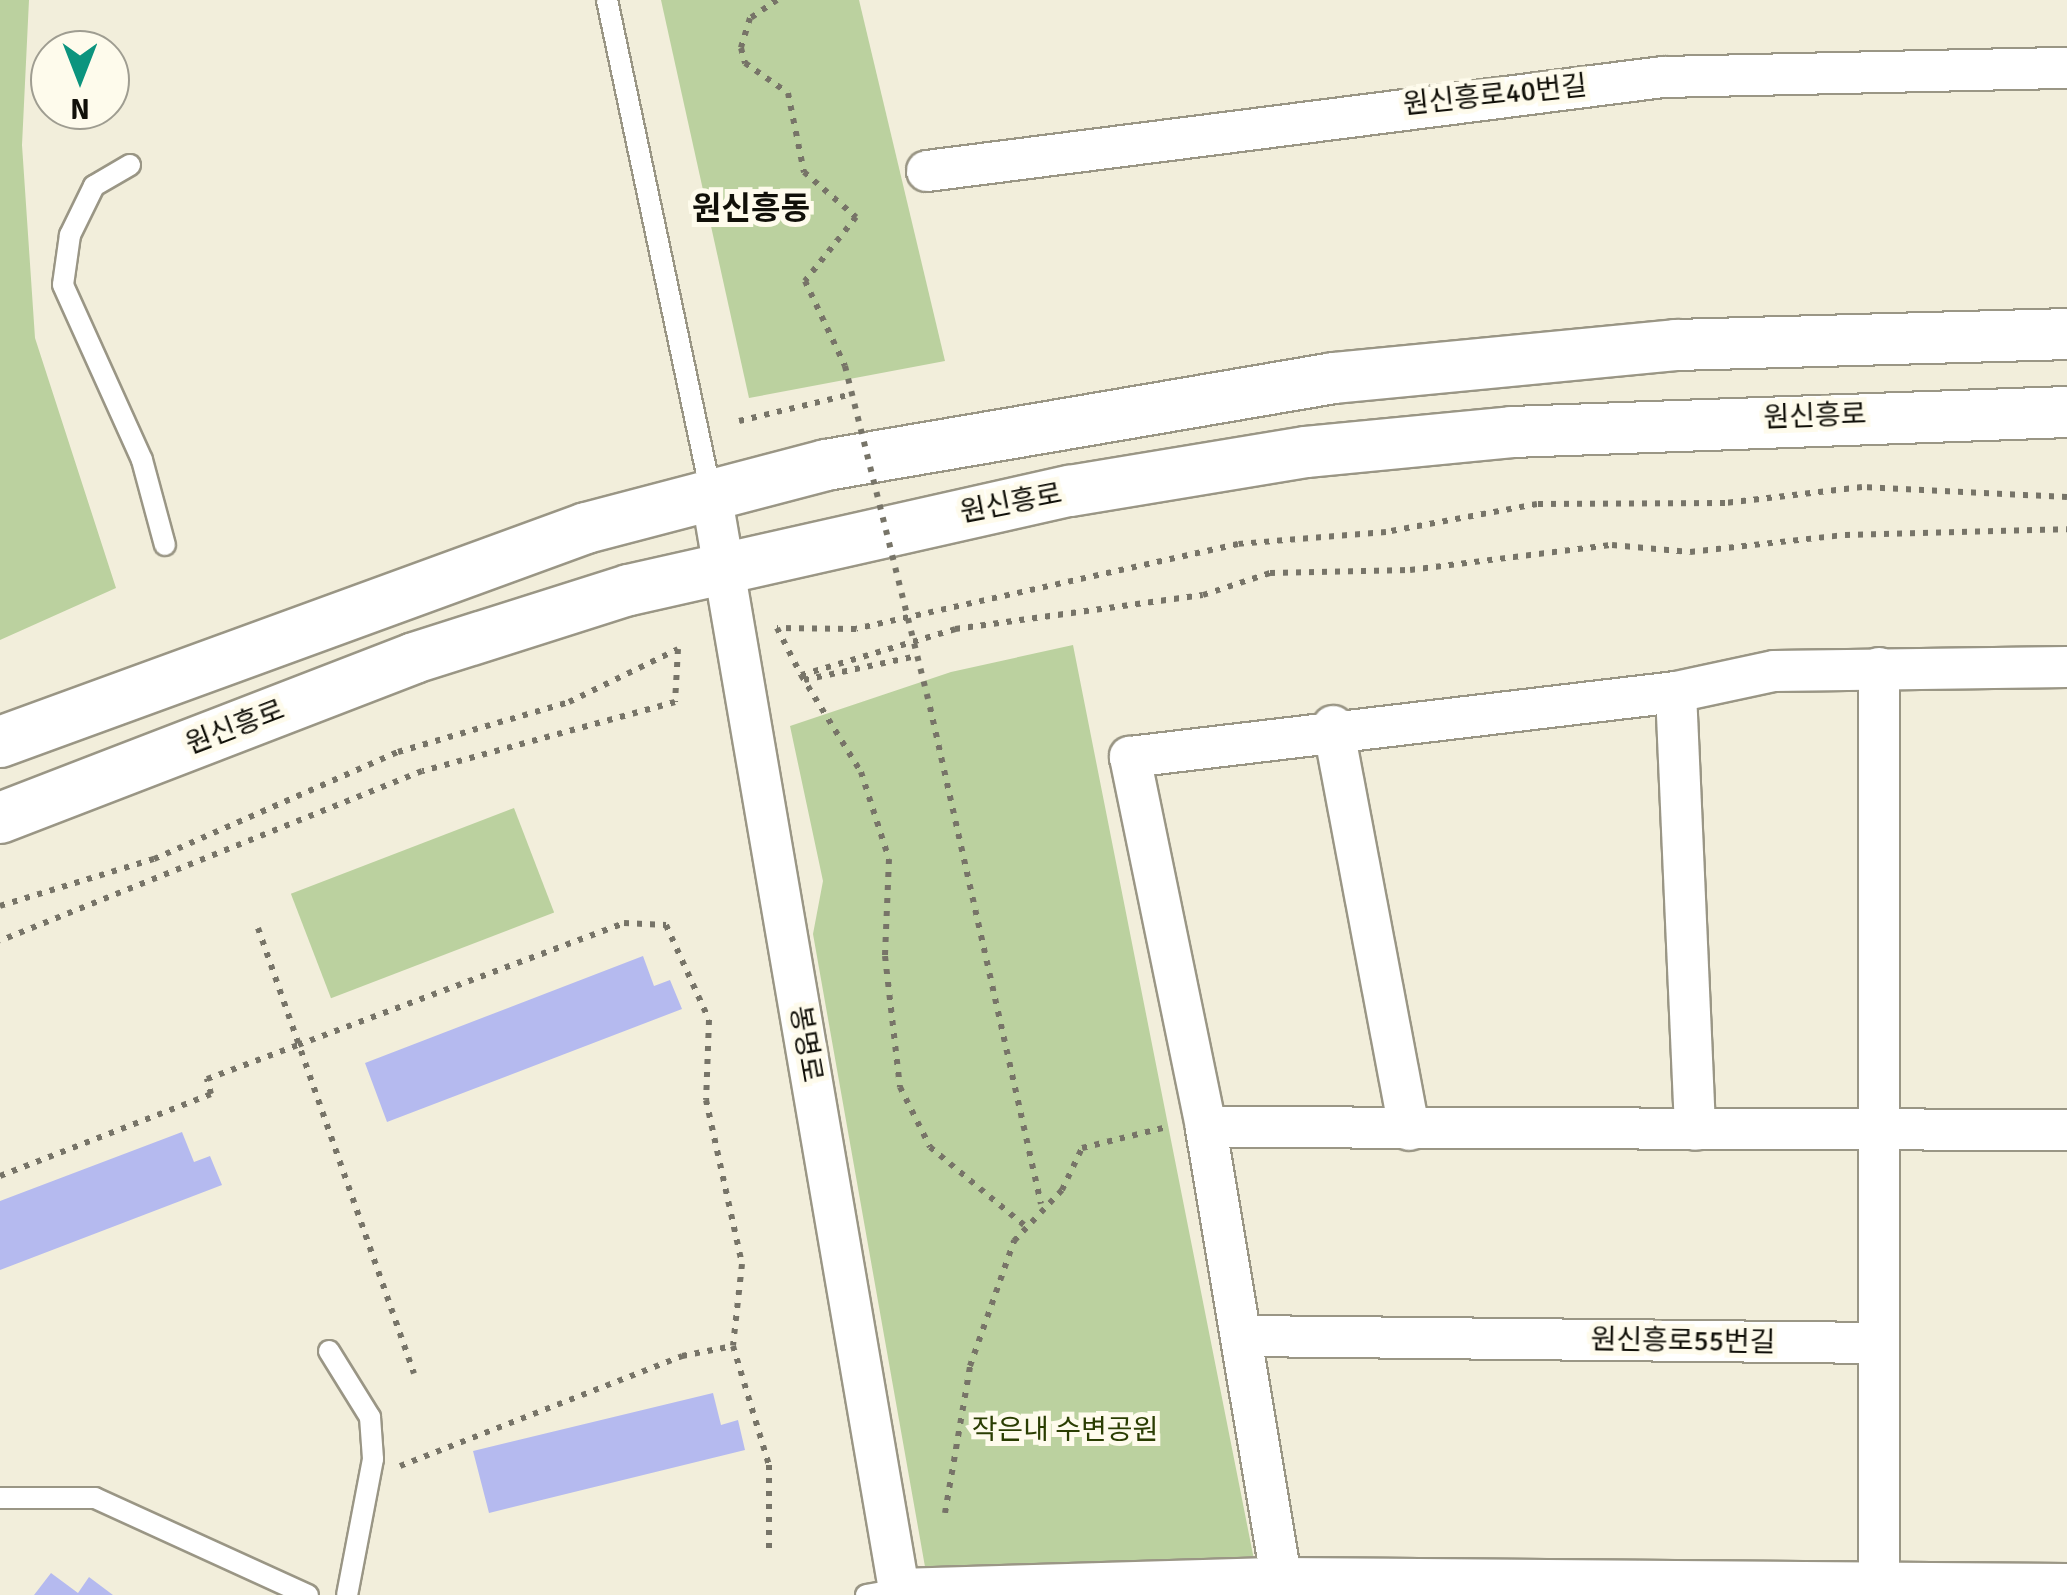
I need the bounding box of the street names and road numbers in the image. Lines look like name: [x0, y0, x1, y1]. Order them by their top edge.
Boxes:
street label: 원신흥로40번길: [1401, 69, 1589, 121]
street label: 원신흥로: [1763, 397, 1867, 435]
street label: 원신흥로: [957, 477, 1065, 529]
street label: 원신흥로: [181, 693, 289, 761]
street label: 봉명로: [783, 1003, 829, 1085]
street label: 원신흥로55번길: [1590, 1323, 1776, 1359]

